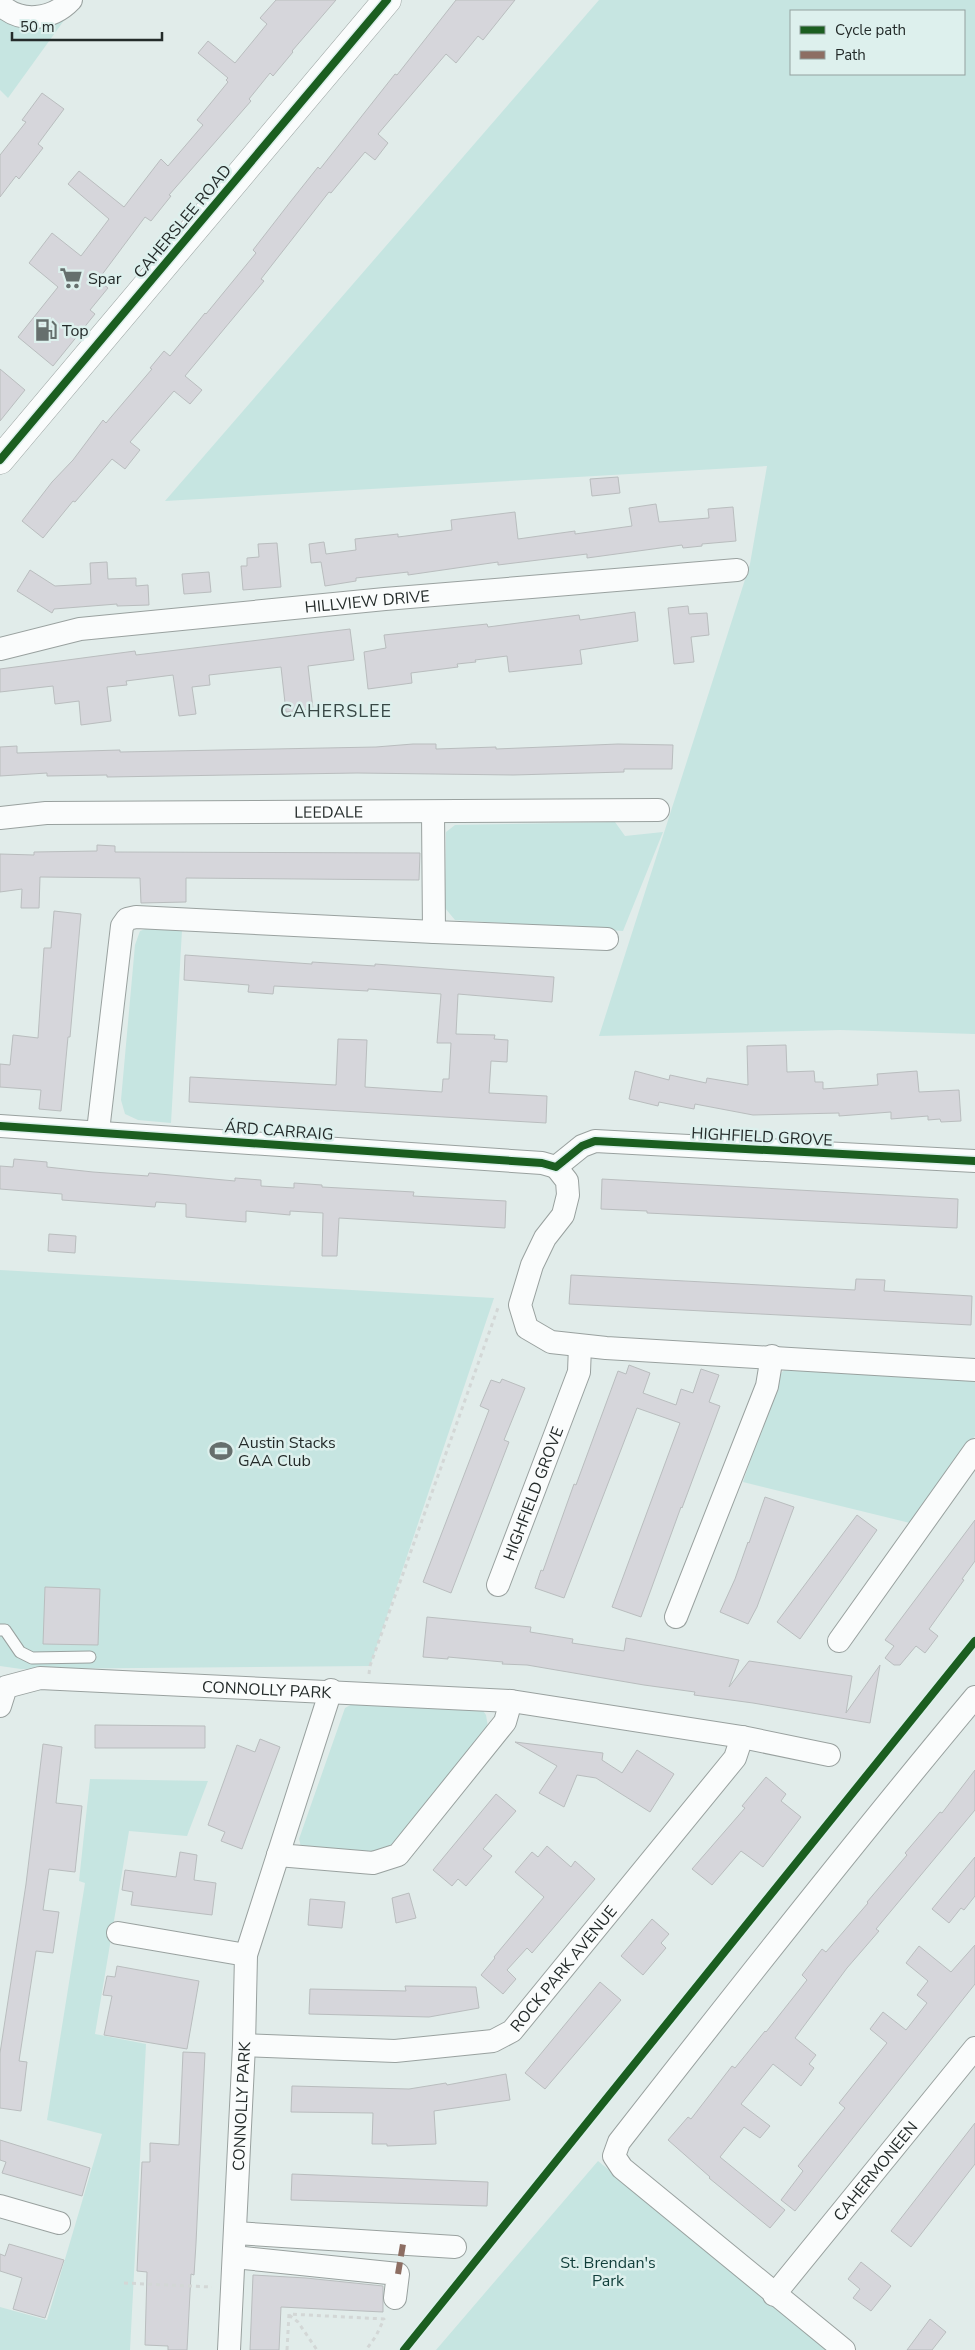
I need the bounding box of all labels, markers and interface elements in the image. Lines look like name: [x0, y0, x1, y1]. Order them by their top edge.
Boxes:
scale bar: [12, 10, 162, 42]
legend: [790, 10, 965, 75]
text: 50 m: [20, 17, 55, 37]
text: Cycle path: [835, 20, 906, 40]
text: Path: [835, 45, 866, 65]
street label: CAHERSLEE ROAD: [129, 160, 237, 283]
supermarket icon: Spar: [58, 265, 84, 291]
place label: Spar: [88, 268, 122, 290]
fuel station icon: Top: [33, 317, 59, 343]
place label: Top: [62, 320, 89, 342]
street label: HILLVIEW DRIVE: [304, 585, 431, 619]
district label: CAHERSLEE: [280, 699, 392, 723]
street label: LEEDALE: [294, 801, 363, 824]
street label: ÁRD CARRAIG: [224, 1116, 334, 1146]
street label: HIGHFIELD GROVE: [691, 1122, 833, 1152]
street label: HIGHFIELD GROVE: [498, 1424, 569, 1564]
place label: Austin Stacks GAA Club: [238, 1432, 336, 1472]
sports icon: Austin Stacks GAA Club: [208, 1438, 234, 1464]
street label: CONNOLLY PARK: [201, 1676, 333, 1704]
street label: ROCK PARK AVENUE: [506, 1901, 622, 2037]
street label: CONNOLLY PARK: [228, 2040, 256, 2171]
street label: CAHERMONEEN: [829, 2117, 923, 2226]
park label: St. Brendan's Park: [560, 2252, 656, 2292]

